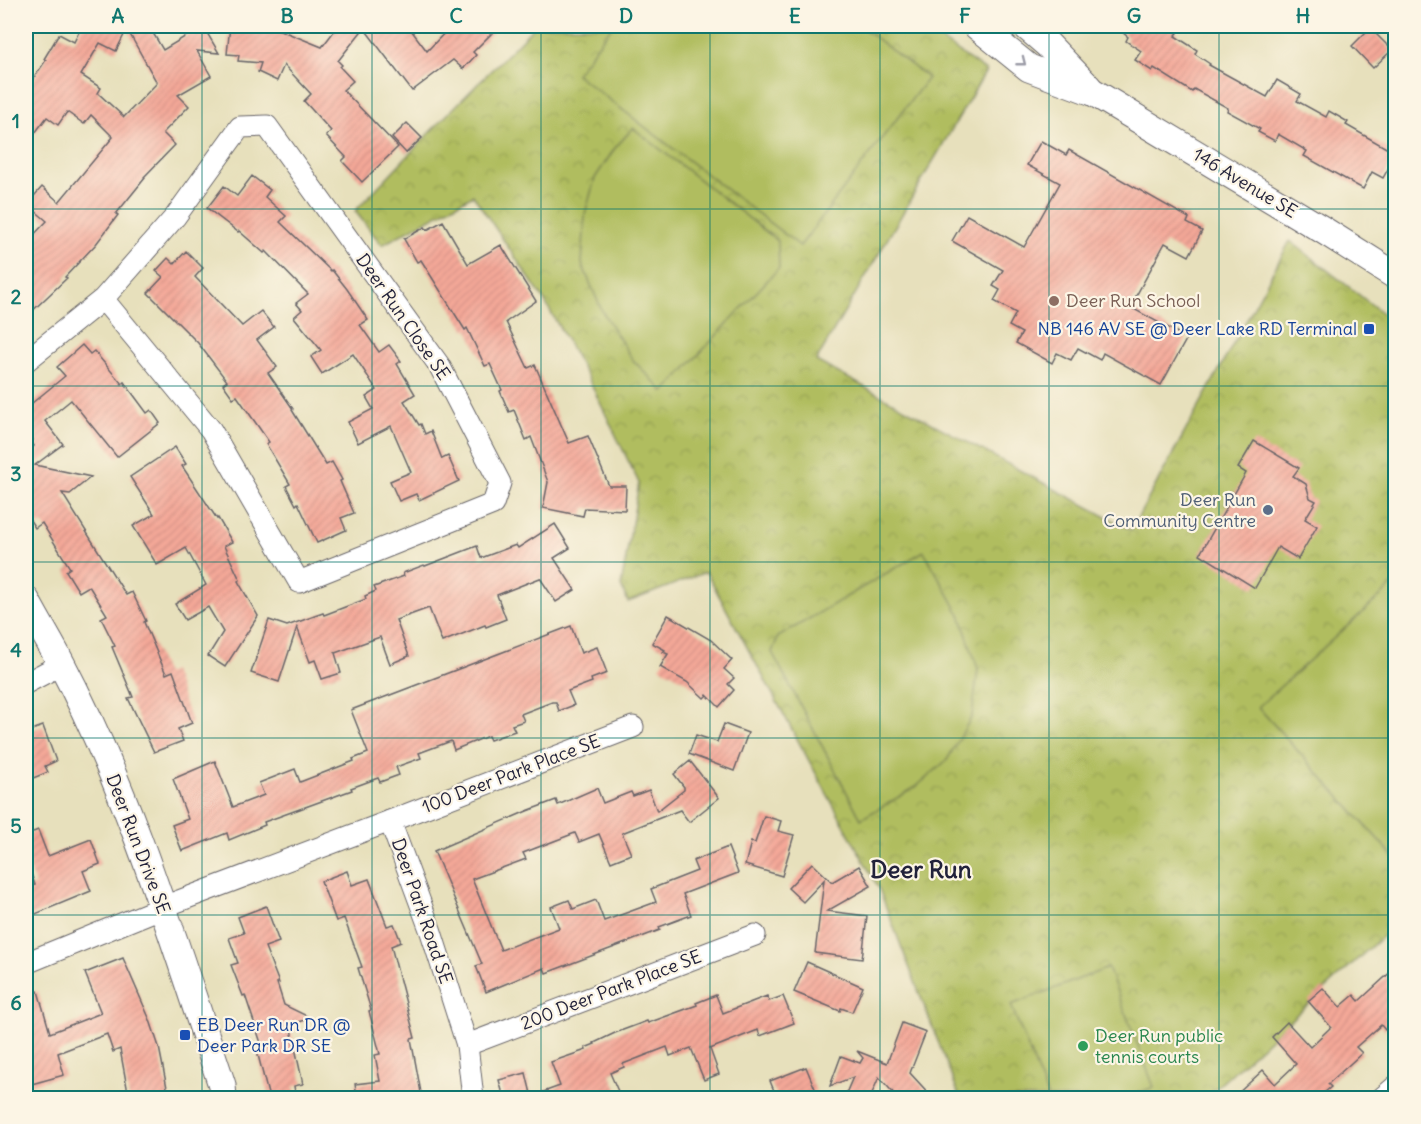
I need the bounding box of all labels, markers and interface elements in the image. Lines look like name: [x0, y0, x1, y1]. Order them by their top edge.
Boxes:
text: A: [112, 3, 125, 28]
text: B: [280, 3, 294, 28]
text: C: [449, 3, 463, 28]
text: D: [619, 3, 633, 28]
text: E: [789, 3, 801, 28]
text: F: [959, 3, 971, 28]
text: G: [1127, 3, 1141, 28]
text: H: [1296, 3, 1310, 28]
one-way arrow: [1015, 55, 1026, 66]
text: 1: [12, 108, 20, 133]
street label: 146 Avenue SE: [1189, 142, 1302, 223]
street label: Deer Run Close SE: [351, 249, 456, 384]
text: 2: [11, 284, 22, 309]
place label: Deer Run School: [1066, 289, 1200, 312]
marker: Deer Run School: [1047, 294, 1061, 308]
place label: NB 146 AV SE @ Deer Lake RD Terminal: [1038, 317, 1357, 340]
marker: NB 146 AV SE @ Deer Lake RD Terminal: [1362, 322, 1376, 336]
text: 3: [10, 461, 22, 486]
place label: Deer Run Community Centre: [1103, 488, 1256, 532]
marker: Deer Run Community Centre: [1261, 503, 1275, 517]
text: 4: [10, 637, 22, 662]
street label: 100 Deer Park Place SE: [419, 729, 603, 818]
street label: Deer Run Drive SE: [101, 771, 176, 917]
text: 5: [10, 813, 22, 838]
street label: Deer Park Road SE: [387, 835, 458, 987]
district label: Deer Run: [870, 854, 972, 884]
street label: 200 Deer Park Place SE: [517, 944, 704, 1035]
text: 6: [10, 990, 22, 1015]
place label: EB Deer Run DR @ Deer Park DR SE: [197, 1013, 351, 1057]
place label: Deer Run public tennis courts: [1095, 1024, 1223, 1068]
marker: EB Deer Run DR @ Deer Park DR SE: [178, 1028, 192, 1042]
marker: Deer Run public tennis courts: [1076, 1039, 1090, 1053]

